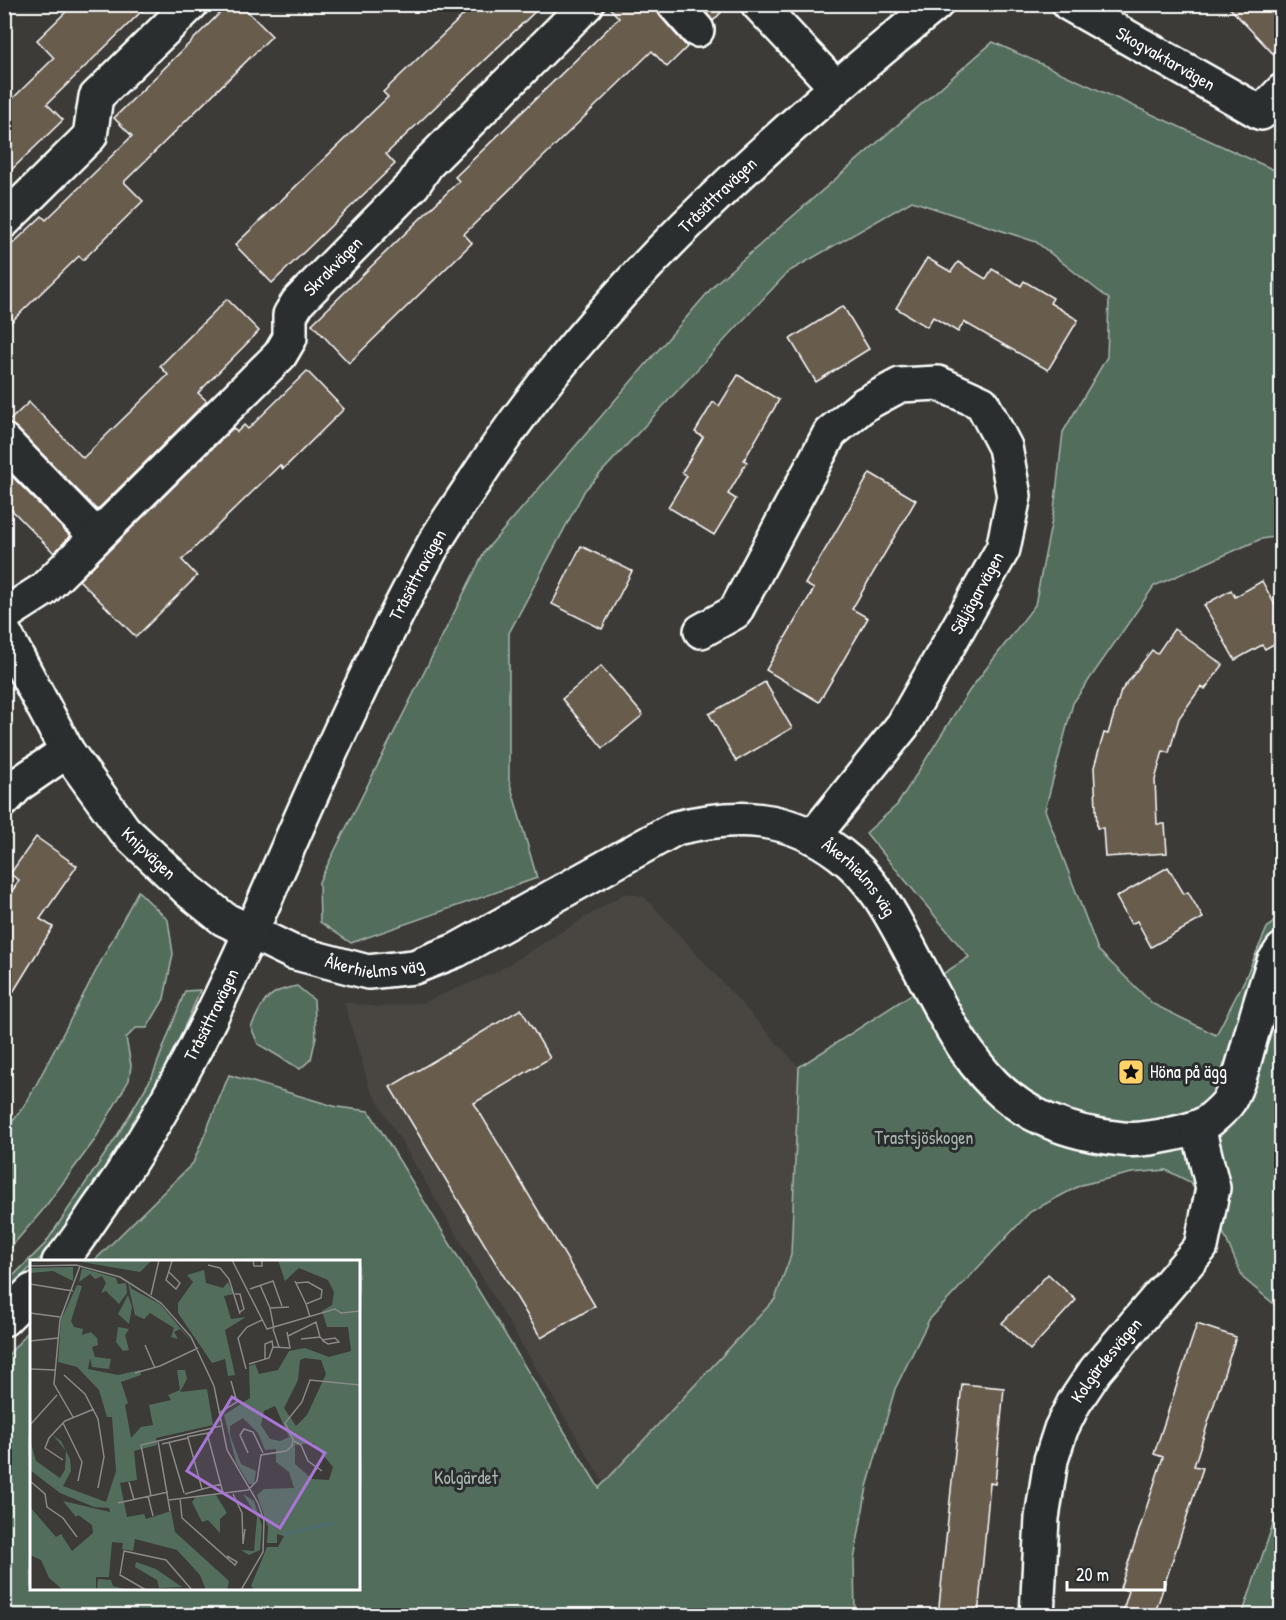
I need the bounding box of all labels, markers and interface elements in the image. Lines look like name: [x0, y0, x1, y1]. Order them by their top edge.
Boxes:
street label: Skogvaktarvägen: [1112, 20, 1220, 97]
street label: Tråsättravägen: [672, 151, 762, 238]
street label: Skrakvägen: [298, 231, 368, 301]
street label: Tråsättravägen: [383, 524, 452, 625]
street label: Säljägarvägen: [944, 547, 1010, 639]
street label: Knipvägen: [116, 821, 182, 885]
street label: Åkerhielms väg: [817, 832, 902, 921]
street label: Åkerhielms väg: [322, 948, 427, 984]
street label: Tråsättravägen: [178, 964, 244, 1065]
place icon: Höna på ägg: [1116, 1057, 1146, 1087]
place label: Höna på ägg: [1150, 1059, 1227, 1084]
park label: Trastsjöskogen: [875, 1125, 973, 1150]
inset map: [30, 1260, 360, 1590]
street label: Kolgärdesvägen: [1065, 1312, 1147, 1408]
park label: Kolgärdet: [434, 1465, 499, 1490]
scale bar: [1067, 1554, 1164, 1592]
text: 20 m: [1076, 1562, 1109, 1587]

